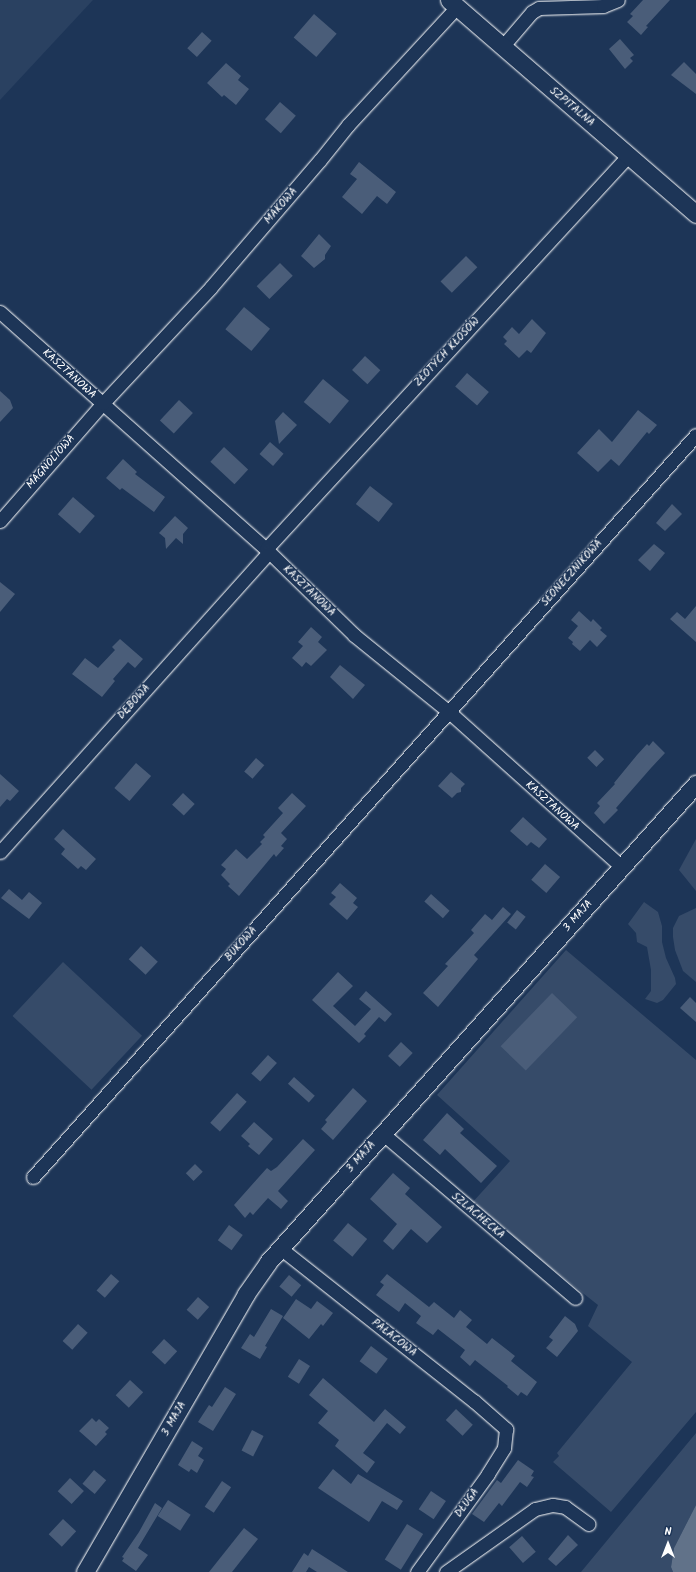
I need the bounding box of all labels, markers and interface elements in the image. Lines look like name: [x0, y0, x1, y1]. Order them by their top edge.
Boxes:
street label: SZPITALNA: [547, 84, 597, 130]
street label: MAKOWA: [262, 185, 300, 227]
street label: ZŁOTYCH KŁOSÓW: [412, 315, 482, 389]
street label: KASZTANOWA: [39, 346, 99, 402]
street label: MAGNOLIOWA: [24, 432, 78, 492]
street label: SŁONECZNIKOWA: [539, 537, 605, 609]
street label: KASZTANOWA: [280, 563, 338, 619]
street label: DĘBOWA: [115, 682, 153, 722]
street label: KASZTANOWA: [522, 778, 582, 834]
street label: 3 MAJA: [560, 898, 596, 934]
street label: BUKOWA: [222, 924, 260, 964]
street label: 3 MAJA: [343, 1139, 379, 1175]
street label: SZLACHECKA: [449, 1190, 507, 1242]
street label: PAŁACOWA: [369, 1316, 419, 1360]
street label: 3 MAJA: [159, 1399, 189, 1439]
street label: DŁUGA: [452, 1486, 482, 1520]
text: N: [665, 1523, 671, 1541]
north arrow: [648, 1524, 688, 1564]

